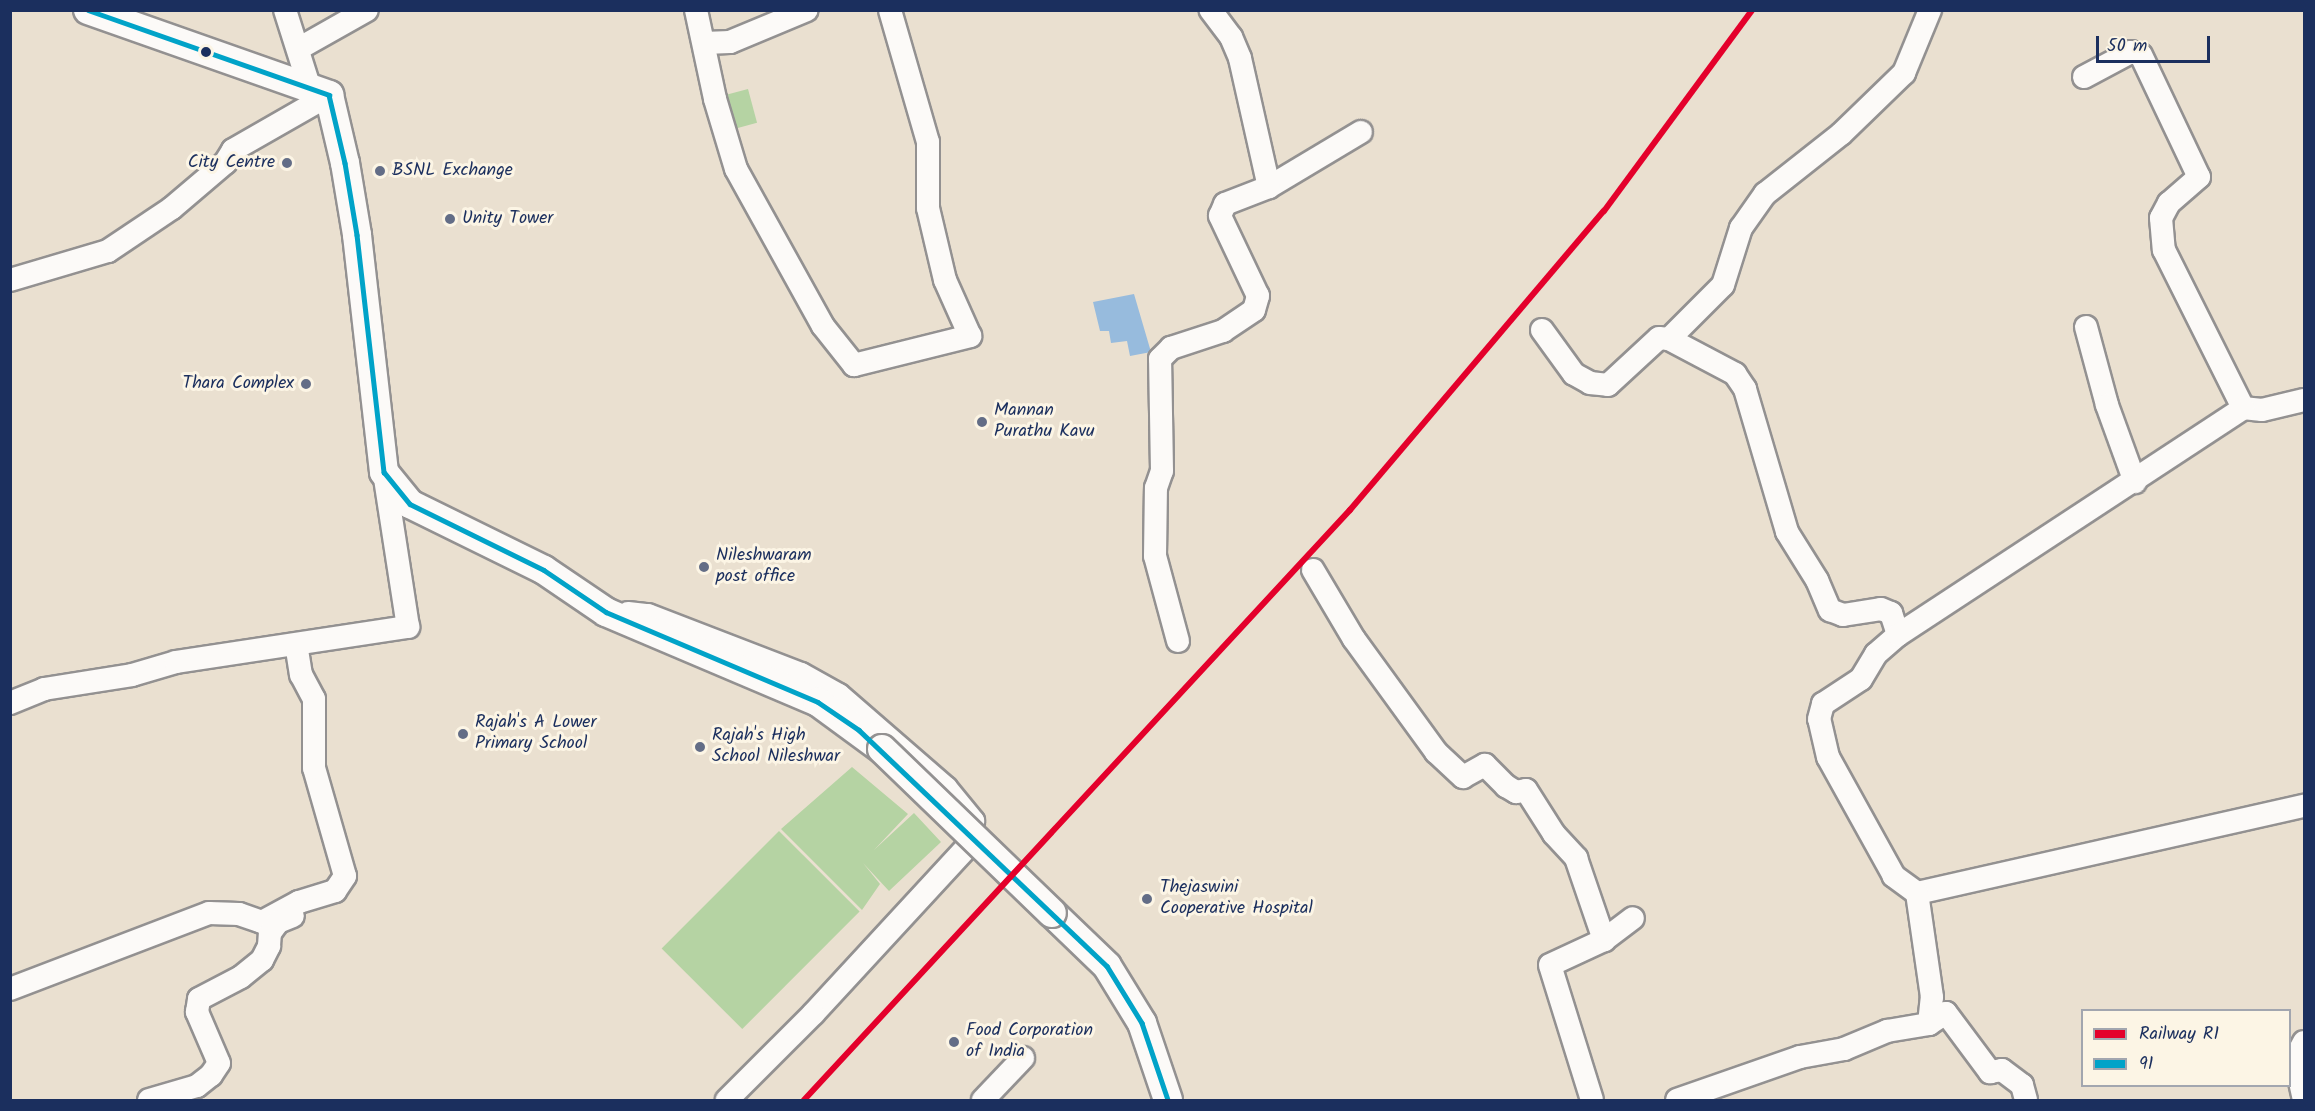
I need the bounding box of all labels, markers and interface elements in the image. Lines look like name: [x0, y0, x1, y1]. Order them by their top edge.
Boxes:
scale bar: [2099, 24, 2213, 62]
text: 50 m: [2107, 32, 2147, 61]
unlabelled marker: [200, 46, 212, 58]
place label: City Centre: [188, 152, 275, 174]
marker: City Centre: [280, 156, 294, 170]
place label: BSNL Exchange: [392, 160, 513, 182]
marker: BSNL Exchange: [373, 164, 387, 178]
place label: Unity Tower: [462, 208, 553, 230]
marker: Unity Tower: [443, 212, 457, 226]
place label: Thara Complex: [183, 373, 294, 395]
marker: Thara Complex: [299, 377, 313, 391]
place label: Mannan Purathu Kavu: [994, 401, 1095, 444]
marker: Mannan Purathu Kavu: [975, 415, 989, 429]
place label: Nileshwaram post office: [716, 546, 812, 588]
marker: Nileshwaram post office: [697, 560, 711, 574]
place label: Rajah's A Lower Primary School: [475, 713, 596, 756]
place label: Rajah's High School Nileshwar: [712, 726, 840, 768]
marker: Rajah's A Lower Primary School: [456, 727, 470, 741]
marker: Rajah's High School Nileshwar: [693, 740, 707, 754]
place label: Thejaswini Cooperative Hospital: [1160, 878, 1313, 920]
marker: Thejaswini Cooperative Hospital: [1138, 890, 1156, 908]
legend: [2081, 1009, 2291, 1087]
text: Railway R1: [2139, 1020, 2219, 1049]
place label: Food Corporation of India: [966, 1021, 1093, 1064]
marker: Food Corporation of India: [947, 1035, 961, 1049]
text: 91: [2139, 1050, 2153, 1079]

